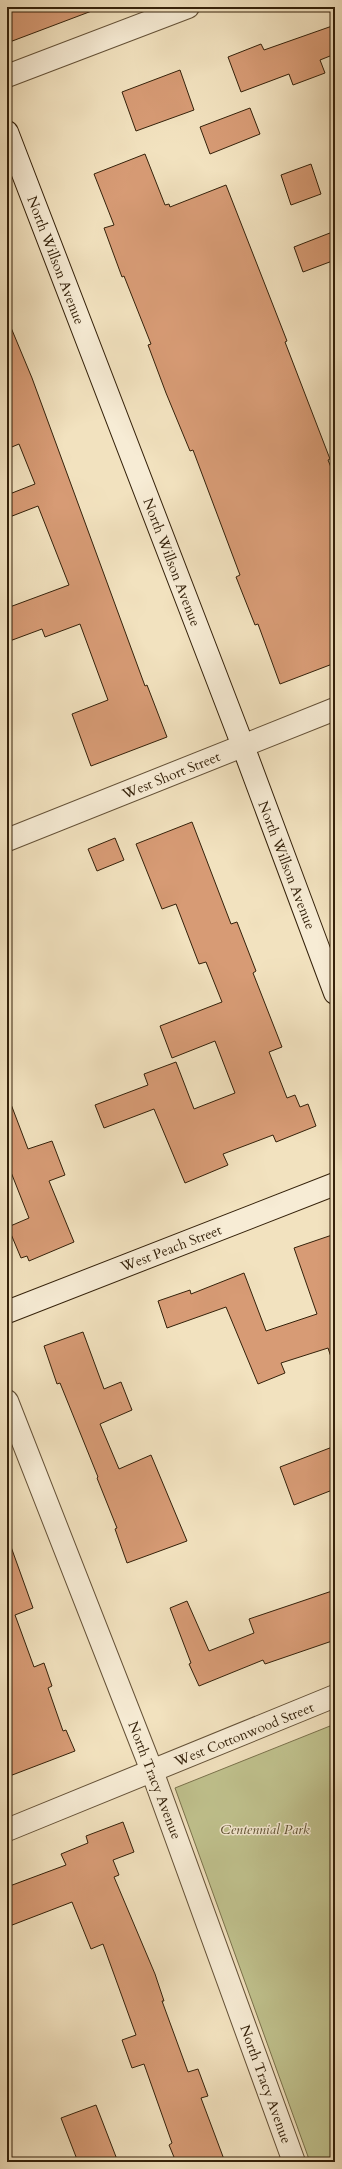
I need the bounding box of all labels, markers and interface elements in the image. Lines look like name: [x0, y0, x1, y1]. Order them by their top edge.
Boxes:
street label: North Willson Avenue: [22, 193, 89, 327]
street label: North Willson Avenue: [138, 495, 205, 629]
street label: West Short Street: [119, 747, 223, 804]
street label: North Willson Avenue: [253, 798, 320, 932]
street label: West Peach Street: [117, 1220, 225, 1277]
street label: West Cottonwood Street: [171, 1698, 317, 1771]
street label: North Tracy Avenue: [123, 1718, 186, 1842]
park label: Centennial Park: [220, 1820, 310, 1839]
street label: North Tracy Avenue: [235, 2022, 296, 2146]

